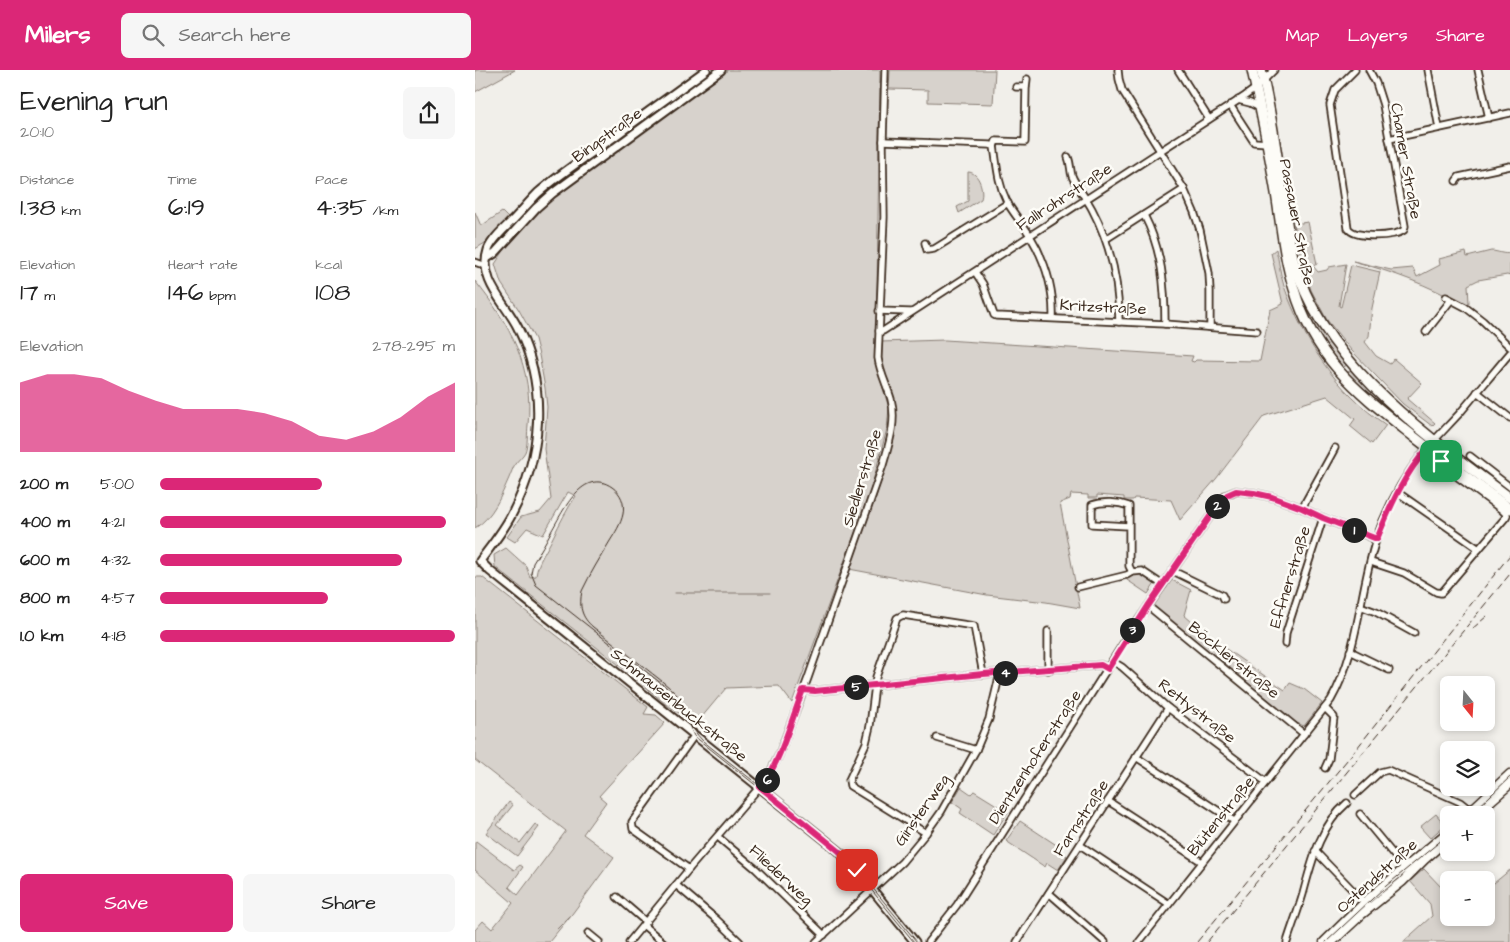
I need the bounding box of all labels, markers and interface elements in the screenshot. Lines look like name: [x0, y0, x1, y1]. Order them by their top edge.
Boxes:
search box: [121, 13, 471, 58]
text: Milers: [25, 18, 91, 52]
icon: search: [139, 21, 167, 49]
text: Search here: [179, 22, 291, 49]
text: Map: [1285, 23, 1319, 48]
text: Layers: [1347, 23, 1408, 48]
text: Share: [1436, 23, 1485, 48]
text: Evening run: [20, 82, 168, 121]
button: share: [403, 87, 455, 139]
street label: Chamer Straße: [1385, 101, 1427, 221]
street label: Bingstraße: [568, 102, 647, 169]
text: 20:10: [20, 121, 54, 143]
street label: Passauer Straße: [1274, 157, 1320, 287]
street label: Fallrohrstraße: [1012, 158, 1117, 236]
text: Distance: [20, 170, 74, 190]
text: Time: [168, 170, 197, 190]
text: Pace: [315, 170, 348, 190]
text: 1.38: [20, 190, 56, 225]
text: 6:19: [168, 190, 205, 225]
text: 4:35: [315, 190, 367, 225]
text: km: [56, 201, 81, 221]
text: /km: [367, 201, 398, 221]
text: Elevation: [20, 255, 75, 275]
text: Heart rate: [168, 255, 238, 275]
text: kcal: [315, 255, 342, 275]
text: 17: [20, 275, 39, 310]
text: 146: [168, 275, 204, 310]
text: 108: [315, 275, 351, 310]
text: m: [39, 286, 55, 306]
text: bpm: [204, 286, 236, 306]
street label: Kritzstraße: [1059, 294, 1147, 320]
text: Elevation: [20, 335, 83, 357]
text: 278–295 m: [372, 335, 455, 357]
street label: Siedlerstraße: [837, 426, 887, 530]
pin: [1420, 440, 1462, 482]
icon: arrive: [1427, 447, 1455, 475]
text: 200 m: [20, 473, 68, 495]
text: 5:00: [100, 473, 134, 495]
pin: 2: [1205, 494, 1229, 518]
text: 2: [1213, 496, 1222, 516]
text: 400 m: [20, 511, 70, 533]
text: 4:21: [100, 511, 125, 533]
pin: 1: [1341, 518, 1367, 542]
text: 1: [1354, 520, 1355, 540]
street label: Effnerstraße: [1264, 523, 1316, 631]
text: 600 m: [20, 549, 69, 571]
text: 4:32: [100, 549, 131, 571]
text: 800 m: [20, 587, 69, 609]
text: 4:57: [100, 587, 135, 609]
street label: Böcklerstraße: [1184, 616, 1285, 704]
pin: 3: [1119, 618, 1145, 642]
text: 3: [1129, 620, 1136, 640]
text: 1.0 km: [20, 625, 63, 647]
text: 4:18: [100, 625, 126, 647]
street label: Schmausenbuckstraße: [606, 643, 752, 767]
pin: 4: [993, 660, 1017, 686]
text: 4: [1001, 663, 1010, 683]
pin: 5: [843, 674, 869, 700]
street label: Rettystraße: [1153, 674, 1241, 749]
north arrow: [1440, 676, 1495, 731]
map controls: [1440, 676, 1495, 926]
text: 5: [852, 677, 861, 697]
street label: Dientzenhoferstraße: [983, 685, 1087, 828]
button: layers: [1440, 741, 1495, 796]
pin: 6: [755, 768, 779, 792]
text: 6: [763, 770, 772, 790]
street label: Ginsterweg: [889, 770, 956, 851]
street label: Blütenstraße: [1182, 771, 1260, 860]
street label: Farnstraße: [1048, 775, 1114, 861]
button: +: [1440, 806, 1495, 861]
street label: Ostendstraße: [1332, 834, 1422, 918]
street label: Fliederweg: [743, 840, 818, 911]
pin: [836, 849, 878, 891]
icon: check: [843, 856, 871, 884]
button: −: [1440, 871, 1495, 926]
button: Save: [20, 874, 233, 932]
button: Share: [243, 874, 455, 932]

